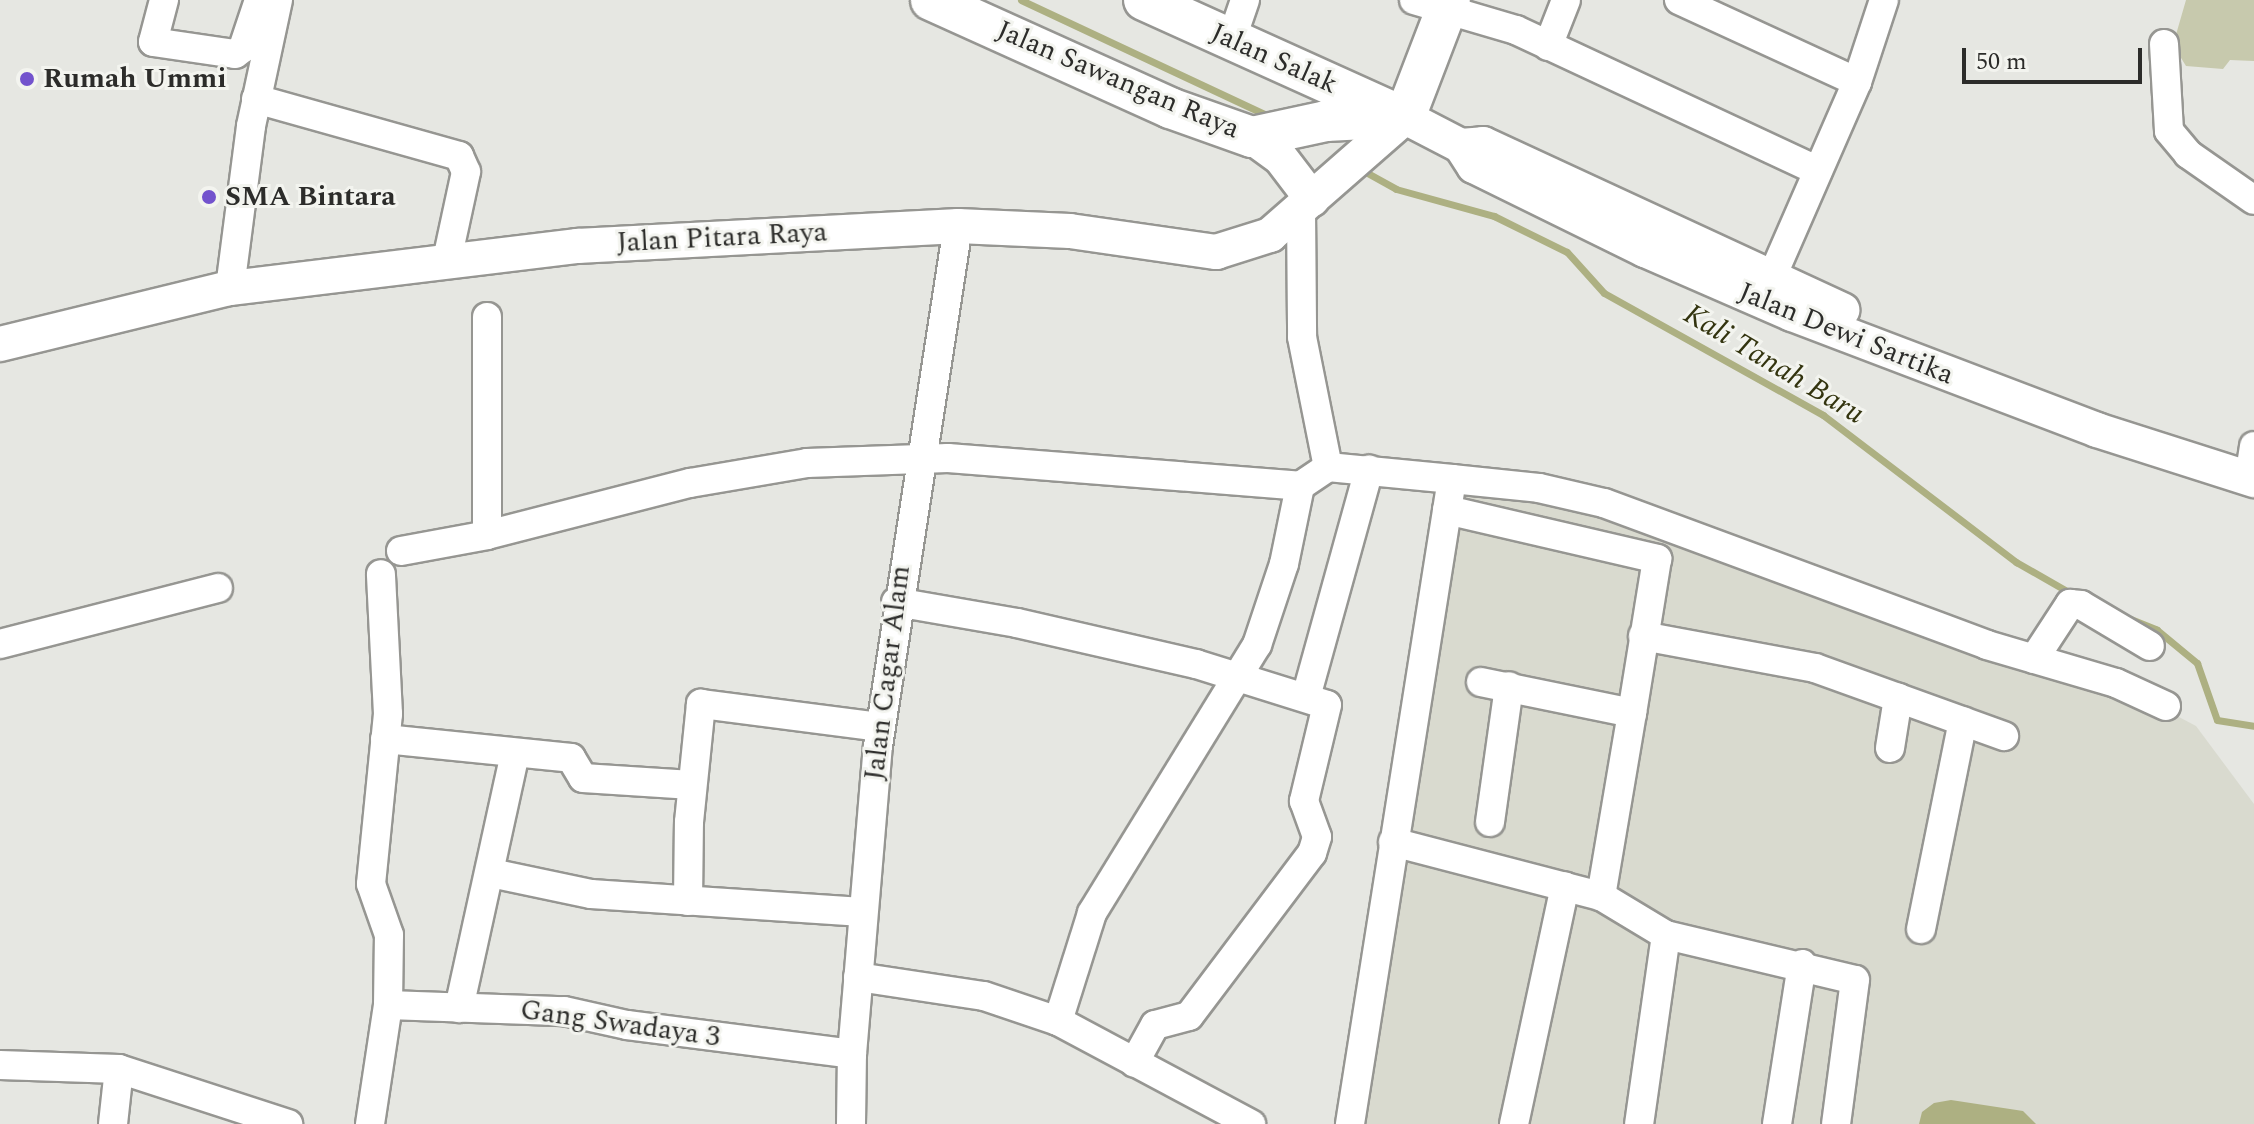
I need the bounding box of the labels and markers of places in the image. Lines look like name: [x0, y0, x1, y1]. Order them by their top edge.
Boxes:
place label: Rumah Ummi: [43, 62, 227, 96]
marker: Rumah Ummi: [18, 70, 36, 88]
place label: SMA Bintara: [225, 180, 396, 214]
marker: SMA Bintara: [200, 188, 218, 206]

